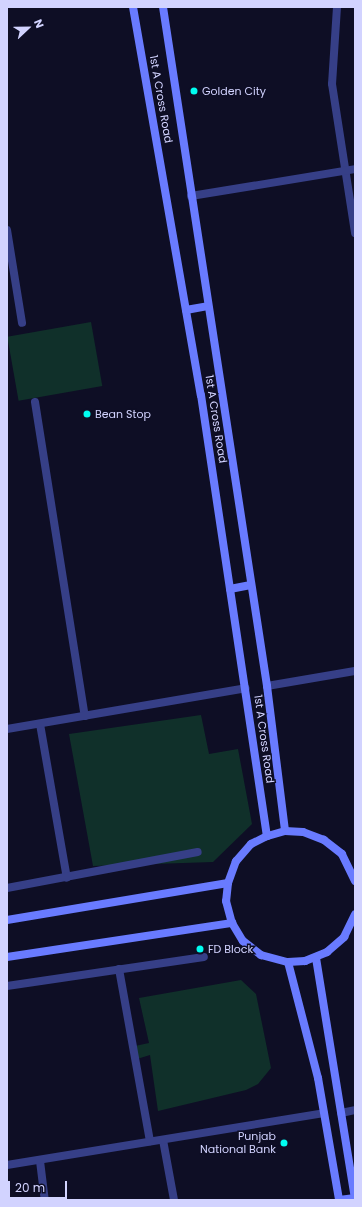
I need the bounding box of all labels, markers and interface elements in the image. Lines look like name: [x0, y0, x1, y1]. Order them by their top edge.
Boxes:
north arrow: [8, 8, 48, 48]
text: N: [30, 17, 48, 30]
street label: 1st A Cross Road: [147, 54, 175, 144]
place label: Golden City: [202, 84, 266, 98]
marker: Golden City: [189, 86, 199, 96]
street label: 1st A Cross Road: [203, 374, 229, 464]
place label: Bean Stop: [95, 407, 151, 421]
marker: Bean Stop: [82, 409, 92, 419]
street label: 1st A Cross Road: [251, 694, 277, 784]
place label: FD Block: [208, 942, 253, 956]
marker: FD Block: [195, 944, 205, 954]
place label: Punjab National Bank: [200, 1130, 276, 1156]
marker: Punjab National Bank: [279, 1138, 289, 1148]
scale bar: [10, 1173, 69, 1199]
text: 20 m: [15, 1179, 45, 1196]

